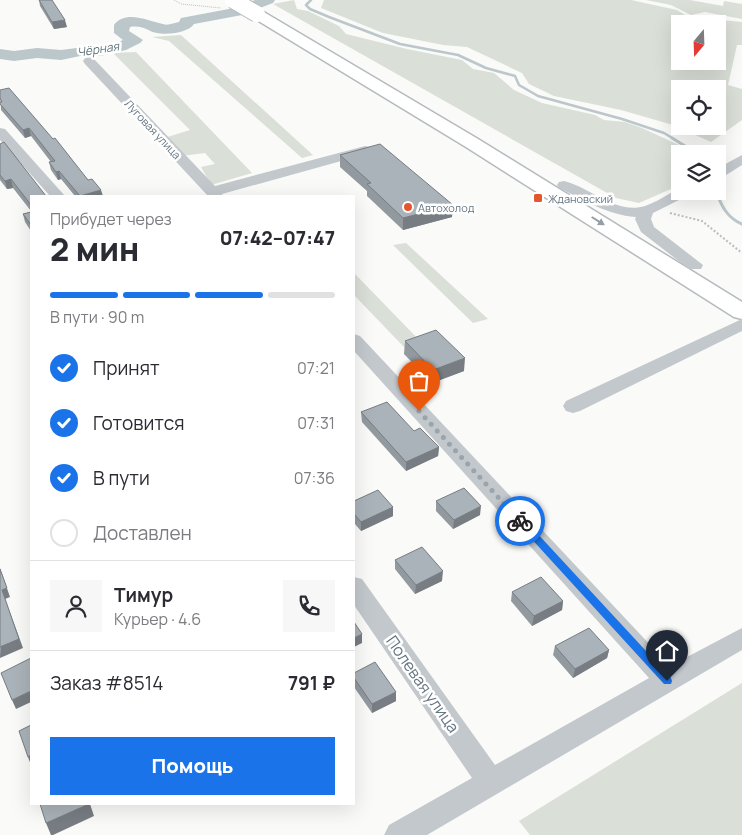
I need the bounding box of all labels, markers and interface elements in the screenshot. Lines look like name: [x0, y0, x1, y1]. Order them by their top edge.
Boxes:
north arrow: [671, 15, 726, 70]
map controls: [671, 15, 726, 200]
water label: Чёрная: [76, 37, 122, 61]
button: locate: [671, 80, 726, 135]
street label: Луговая улица: [121, 96, 185, 162]
button: layers: [671, 145, 726, 200]
place label: Ждановский: [548, 191, 613, 206]
marker: Ждановский: [532, 192, 544, 204]
place label: Автохолод: [418, 200, 475, 215]
marker: Автохолод: [402, 201, 414, 213]
text: Прибудет через: [50, 208, 172, 230]
one-way arrow: [592, 217, 605, 226]
text: 07:42–07:47: [220, 225, 335, 251]
text: 2 мин: [50, 227, 139, 271]
text: В пути · 90 m: [50, 306, 144, 328]
icon: check: [50, 354, 78, 382]
text: Принят: [93, 355, 160, 381]
text: 07:21: [297, 357, 335, 379]
pin: [398, 360, 440, 411]
icon: bag: [405, 367, 433, 395]
icon: check: [50, 409, 78, 437]
text: Готовится: [93, 410, 185, 436]
text: 07:31: [297, 412, 335, 434]
icon: check: [50, 464, 78, 492]
text: В пути: [93, 465, 150, 491]
text: 07:36: [294, 467, 335, 489]
courier: [495, 496, 545, 546]
icon: bike: [506, 507, 534, 535]
text: Доставлен: [93, 520, 192, 546]
button: person: [50, 580, 102, 632]
button: phone: [283, 580, 335, 632]
text: Тимур: [114, 582, 173, 608]
text: Курьер · 4.6: [114, 608, 201, 630]
pin: [646, 630, 688, 681]
street label: Полевая улица: [381, 631, 465, 737]
icon: home: [653, 637, 681, 665]
text: Заказ #8514: [50, 670, 163, 696]
text: 791 ₽: [288, 670, 335, 696]
button: Помощь: [50, 737, 335, 795]

